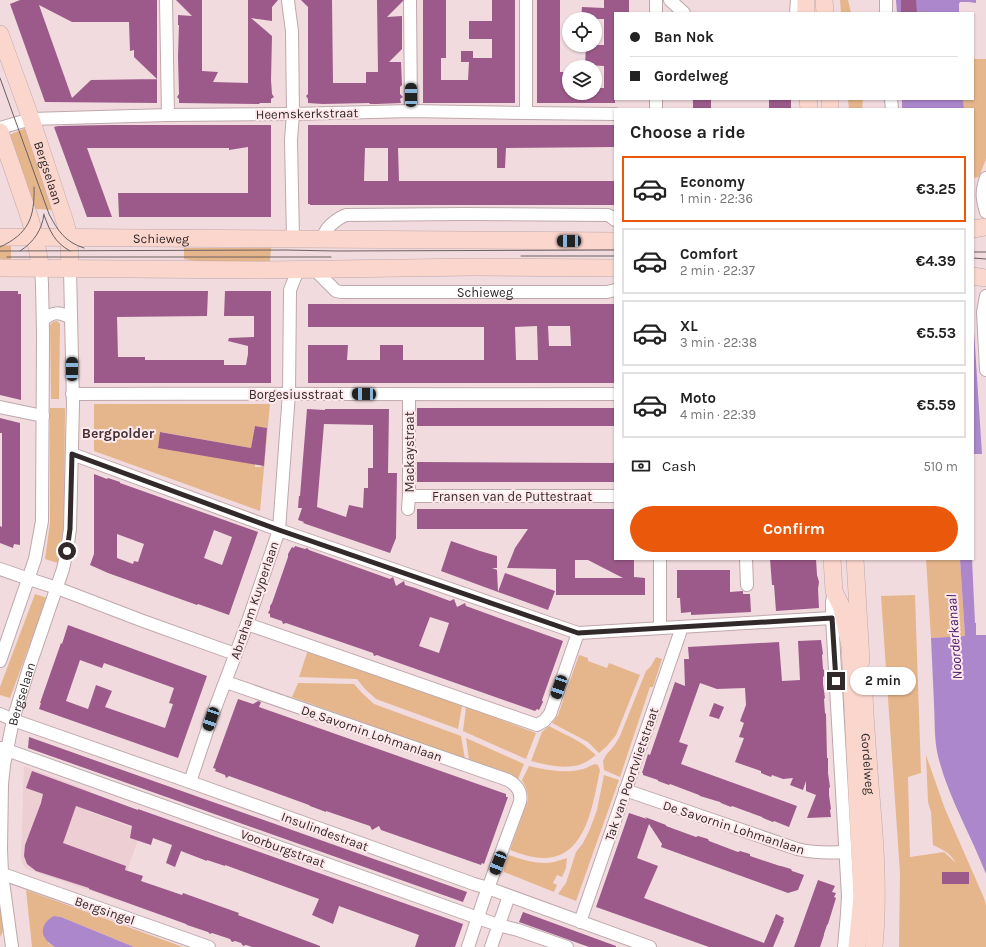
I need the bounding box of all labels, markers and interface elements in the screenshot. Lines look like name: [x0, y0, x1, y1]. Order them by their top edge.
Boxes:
map controls: [562, 12, 602, 100]
button: locate: [562, 12, 602, 52]
text: Ban Nok: [654, 28, 714, 46]
button: layers: [562, 60, 602, 100]
text: Gordelweg: [654, 67, 728, 85]
car: [405, 83, 417, 107]
street label: Heemskerkstraat: [256, 105, 359, 122]
text: Choose a ride: [630, 121, 745, 143]
street label: Bergselaan: [31, 139, 66, 207]
icon: car: [632, 171, 668, 207]
text: Economy: [680, 173, 745, 191]
text: €3.25: [916, 180, 956, 198]
text: 1 min · 22:36: [680, 191, 753, 206]
street label: Schieweg: [133, 231, 190, 246]
car: [557, 235, 581, 247]
icon: car: [632, 243, 668, 279]
text: Comfort: [680, 245, 738, 263]
text: €4.39: [916, 252, 956, 270]
text: 2 min · 22:37: [680, 263, 755, 278]
street label: Schieweg: [457, 285, 514, 300]
icon: car: [632, 315, 668, 351]
text: XL: [680, 317, 698, 335]
text: €5.53: [916, 324, 956, 342]
text: 3 min · 22:38: [680, 335, 757, 350]
car: [66, 357, 78, 381]
street label: Borgesiusstraat: [249, 387, 343, 402]
icon: car: [632, 387, 668, 423]
car: [352, 388, 376, 400]
text: Moto: [680, 389, 716, 407]
text: €5.59: [917, 396, 956, 414]
text: 4 min · 22:39: [680, 407, 756, 422]
street label: Mackaystraat: [402, 411, 417, 493]
district label: Bergpolder: [82, 425, 155, 442]
icon: cash: [630, 455, 652, 477]
text: Cash: [662, 457, 696, 475]
text: 510 m: [923, 459, 958, 474]
street label: Fransen van de Puttestraat: [432, 489, 592, 504]
button: Confirm: [630, 506, 958, 552]
street label: Abraham Kuyperlaan: [227, 539, 282, 661]
route start: [58, 542, 76, 560]
water label: Noorderkanaal: [943, 593, 966, 680]
street label: Bergselaan: [5, 660, 38, 727]
callout: 2 min: [850, 667, 916, 695]
route end: [827, 672, 845, 690]
text: 2 min: [865, 673, 901, 688]
car: [549, 674, 569, 700]
street label: De Savornin Lohmanlaan: [299, 702, 444, 765]
car: [201, 706, 221, 732]
street label: Tak van Poortvlietstraat: [602, 706, 661, 843]
street label: Gordelweg: [858, 733, 878, 796]
street label: De Savornin Lohmanlaan: [661, 797, 807, 858]
street label: Insulindestraat: [279, 809, 371, 854]
street label: Voorburgstraat: [239, 826, 327, 871]
car: [488, 850, 508, 876]
street label: Bergsingel: [73, 893, 137, 928]

